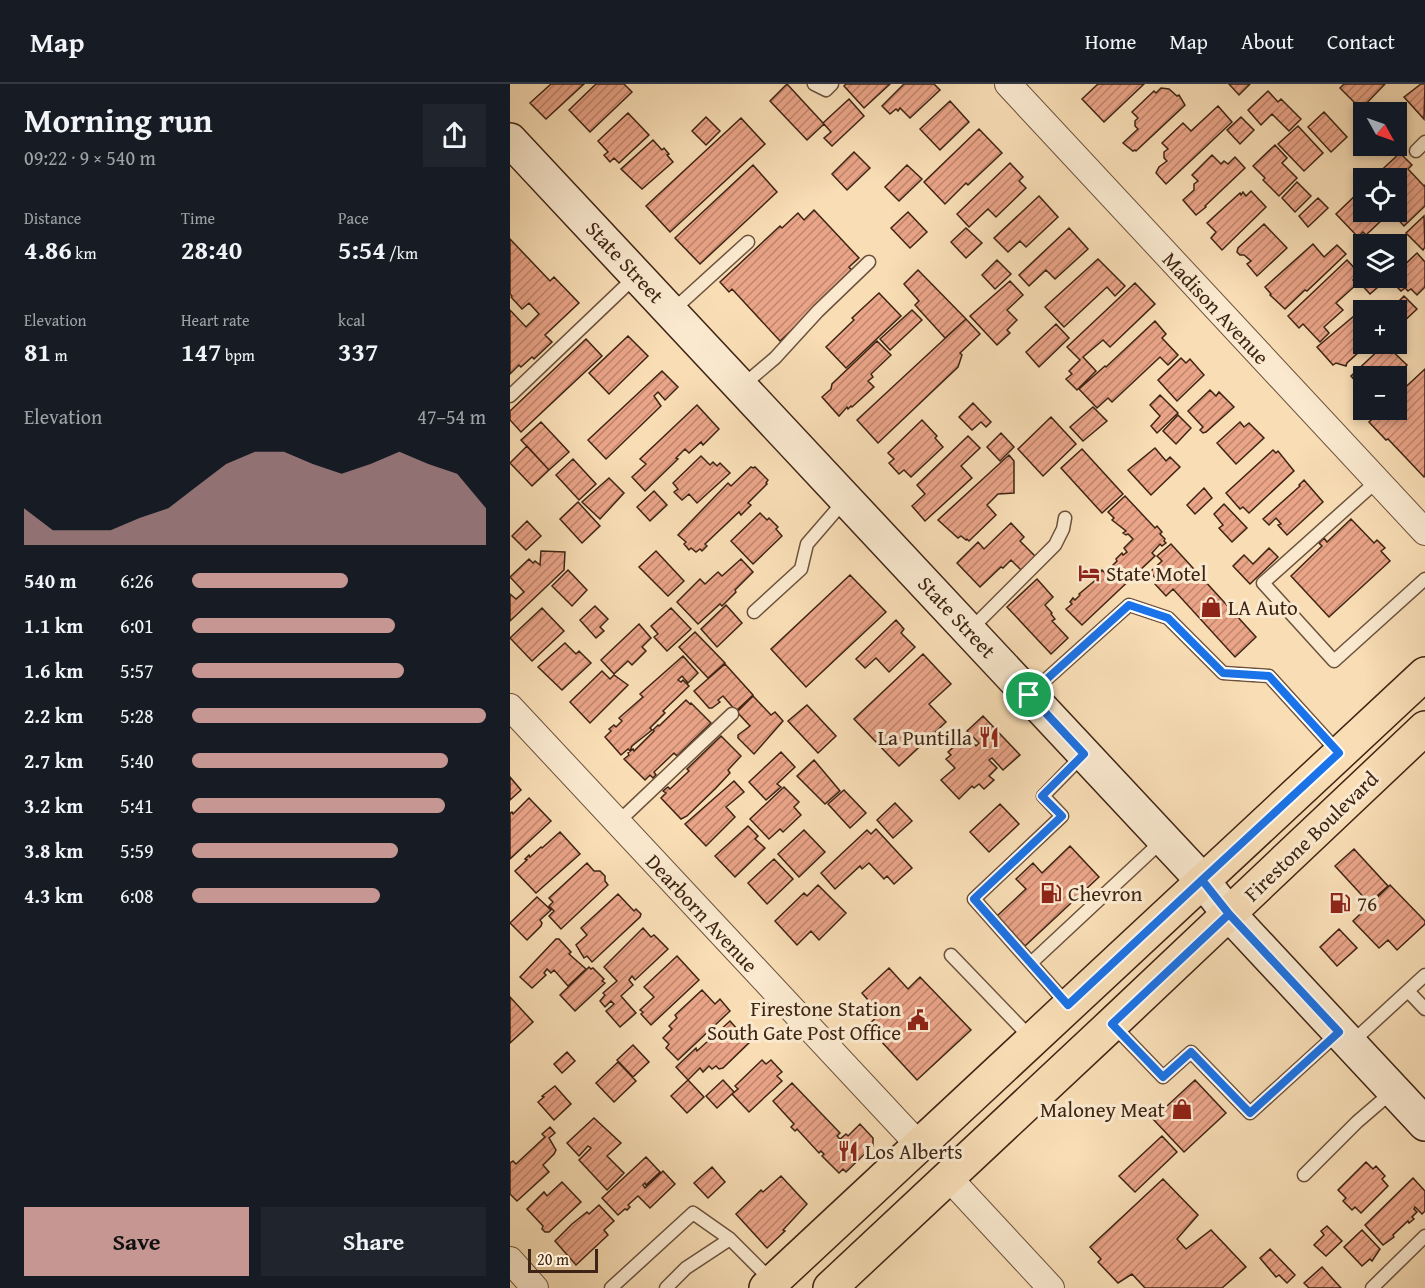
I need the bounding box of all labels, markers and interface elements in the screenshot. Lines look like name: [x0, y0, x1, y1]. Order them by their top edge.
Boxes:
text: Map: [30, 21, 84, 62]
text: Home: [1085, 26, 1136, 57]
text: Map: [1169, 26, 1208, 57]
text: About: [1241, 26, 1294, 57]
text: Contact: [1327, 26, 1395, 57]
text: Morning run: [24, 96, 213, 144]
north arrow: [1353, 102, 1407, 156]
map controls: [1353, 102, 1407, 420]
button: share: [423, 104, 486, 167]
text: 09:22 · 9 × 540 m: [24, 143, 156, 172]
button: locate: [1353, 168, 1407, 222]
text: Distance: [24, 206, 81, 230]
text: Time: [181, 206, 215, 230]
text: Pace: [338, 206, 369, 230]
street label: State Street: [579, 214, 672, 311]
text: 4.86: [24, 230, 72, 269]
text: 28:40: [181, 230, 242, 269]
text: 5:54: [338, 230, 386, 269]
button: layers: [1353, 234, 1407, 288]
text: km: [72, 241, 96, 265]
text: /km: [386, 241, 418, 265]
street label: Madison Avenue: [1155, 245, 1277, 371]
button: +: [1353, 300, 1407, 354]
text: Elevation: [24, 308, 87, 332]
text: Heart rate: [181, 308, 250, 332]
text: kcal: [338, 308, 365, 332]
text: 81: [24, 332, 51, 371]
text: 147: [181, 332, 221, 371]
text: 337: [338, 332, 378, 371]
text: m: [51, 343, 68, 367]
text: bpm: [221, 343, 255, 367]
button: −: [1353, 366, 1407, 420]
text: Elevation: [24, 402, 102, 431]
text: 47–54 m: [417, 402, 486, 431]
place label: State Motel: [1106, 558, 1207, 589]
hotel icon: State Motel: [1077, 561, 1101, 585]
text: 540 m: [24, 566, 77, 595]
text: 6:26: [120, 566, 154, 595]
street label: State Street: [911, 569, 1004, 666]
place label: LA Auto: [1228, 592, 1298, 623]
shop icon: LA Auto: [1199, 595, 1223, 619]
text: 1.1 km: [24, 611, 83, 640]
text: 6:01: [120, 611, 154, 640]
text: 1.6 km: [24, 656, 83, 685]
text: 5:57: [120, 656, 154, 685]
pin: [1003, 669, 1054, 720]
icon: arrive: [1012, 678, 1045, 711]
text: 2.2 km: [24, 701, 83, 730]
text: 5:28: [120, 701, 154, 730]
place label: La Puntilla: [878, 722, 972, 753]
restaurant icon: La Puntilla: [977, 725, 1001, 749]
text: 2.7 km: [24, 746, 83, 775]
text: 5:40: [120, 746, 154, 775]
street label: Firestone Boulevard: [1237, 763, 1386, 908]
text: 3.2 km: [24, 791, 83, 820]
text: 5:41: [120, 791, 154, 820]
text: 3.8 km: [24, 836, 83, 865]
text: 5:59: [120, 836, 154, 865]
street label: Dearborn Avenue: [639, 847, 765, 979]
place label: Chevron: [1068, 878, 1143, 909]
text: 4.3 km: [24, 881, 83, 910]
text: 6:08: [120, 881, 154, 910]
fuel station icon: Chevron: [1039, 881, 1063, 905]
place label: 76: [1357, 888, 1377, 919]
fuel station icon: 76: [1328, 891, 1352, 915]
place label: Firestone Station South Gate Post Office: [707, 993, 901, 1048]
public building icon: Firestone Station South Gate Post Office: [906, 1008, 930, 1032]
place label: Maloney Meat: [1040, 1094, 1166, 1125]
shop icon: Maloney Meat: [1170, 1097, 1194, 1121]
place label: Los Alberts: [865, 1136, 963, 1167]
restaurant icon: Los Alberts: [836, 1139, 860, 1163]
button: Save: [24, 1207, 249, 1276]
button: Share: [261, 1207, 486, 1276]
scale bar: [528, 1246, 598, 1274]
text: 20 m: [537, 1247, 569, 1271]

